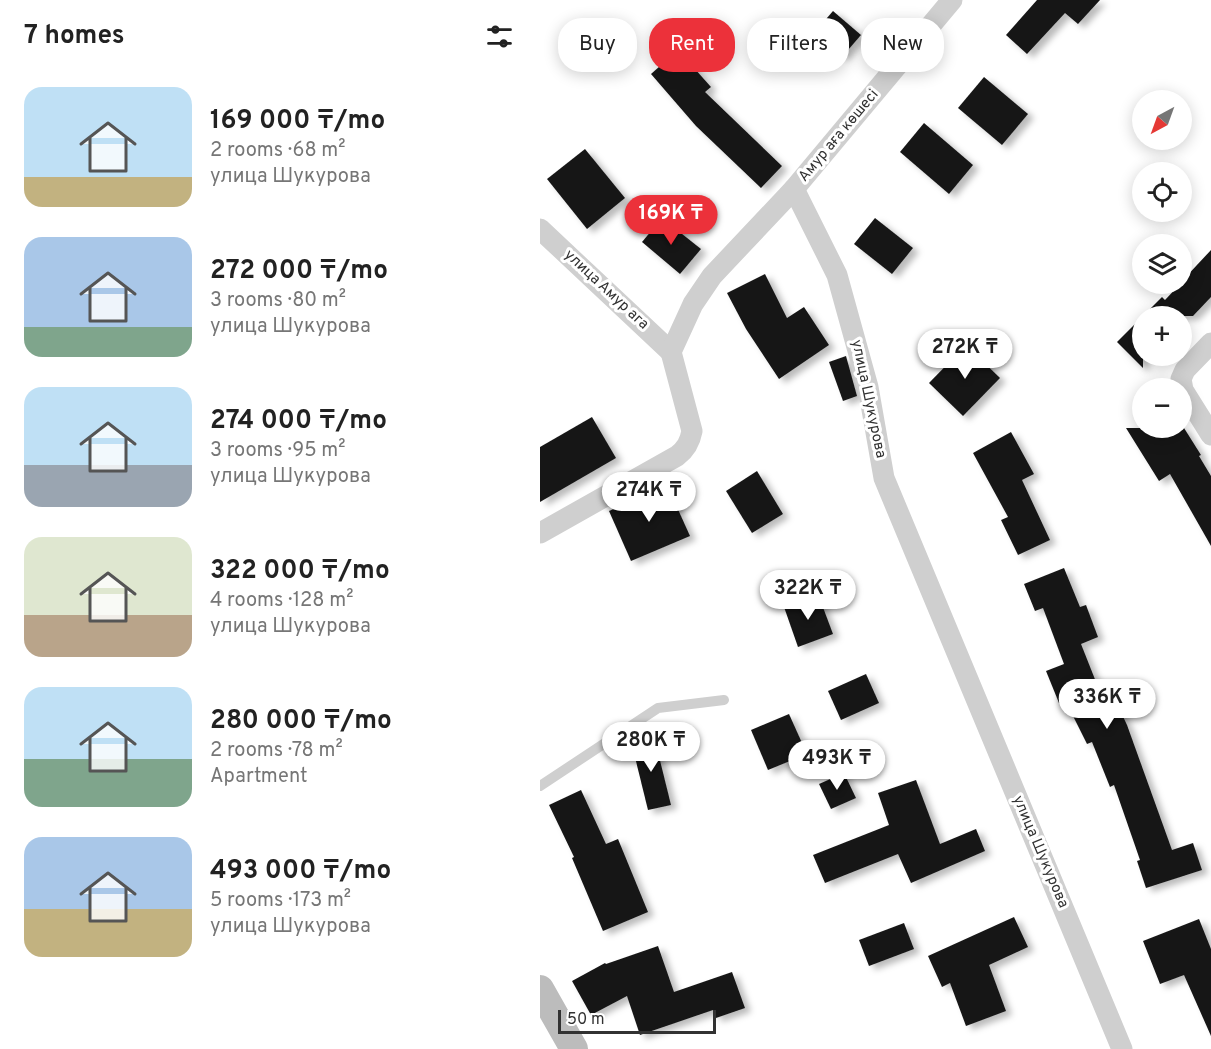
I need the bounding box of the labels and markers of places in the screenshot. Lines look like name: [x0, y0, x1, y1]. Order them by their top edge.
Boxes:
pin: 169K ₸: [622, 195, 720, 246]
pin: 272K ₸: [916, 329, 1014, 380]
pin: 274K ₸: [600, 472, 698, 523]
pin: 322K ₸: [759, 570, 857, 621]
pin: 336K ₸: [1058, 679, 1156, 730]
pin: 280K ₸: [602, 722, 700, 773]
pin: 493K ₸: [788, 740, 886, 791]

